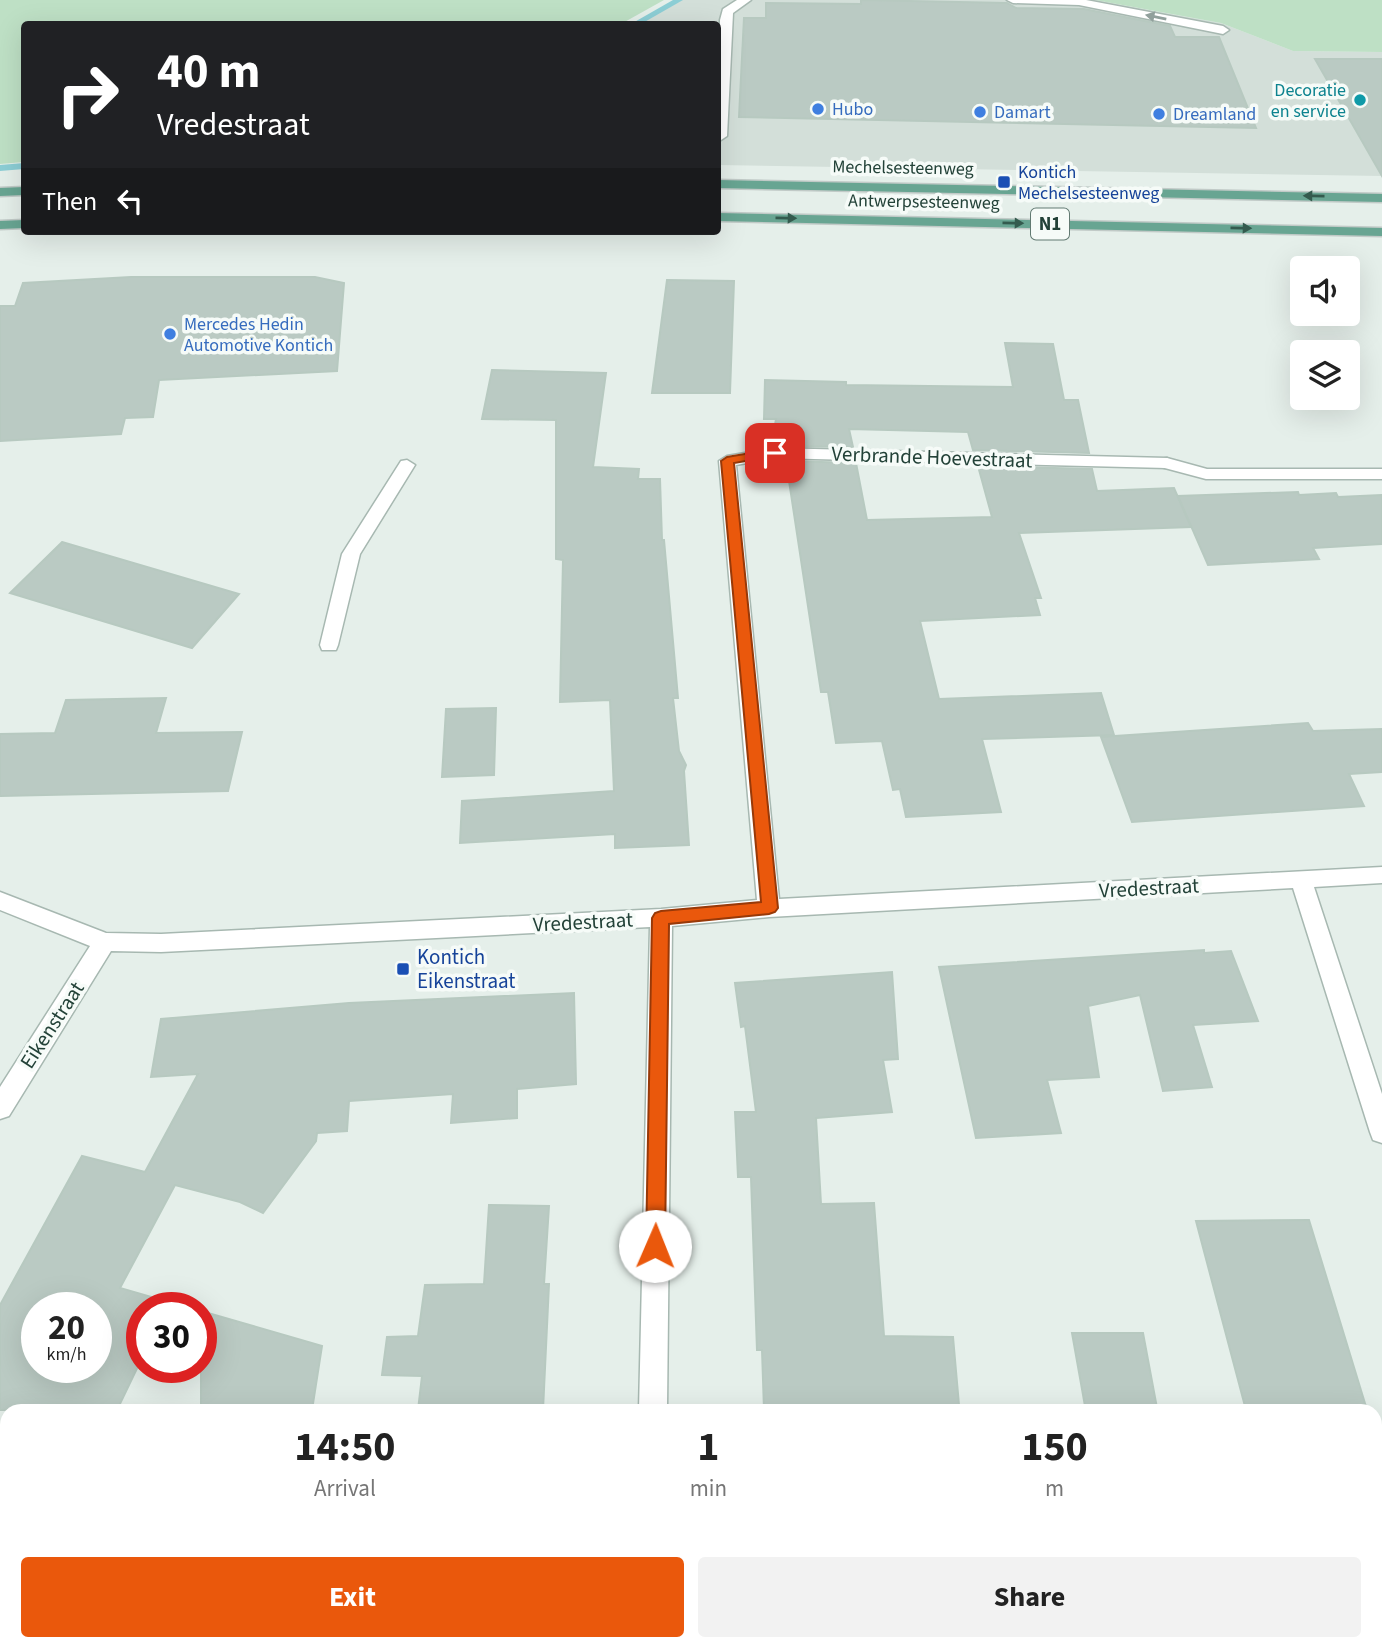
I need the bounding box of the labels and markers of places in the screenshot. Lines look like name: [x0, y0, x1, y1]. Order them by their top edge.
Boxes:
place label: Decoratie en service: [1271, 78, 1346, 124]
marker: Decoratie en service: [1352, 92, 1368, 108]
place label: Hubo: [832, 97, 873, 122]
place label: Damart: [994, 100, 1050, 125]
marker: Hubo: [810, 101, 826, 117]
place label: Dreamland: [1173, 102, 1256, 127]
marker: Damart: [972, 104, 988, 120]
marker: Dreamland: [1151, 106, 1167, 122]
place label: Kontich Mechelsesteenweg: [1018, 160, 1159, 206]
marker: Kontich Mechelsesteenweg: [996, 174, 1012, 190]
place label: Mercedes Hedin Automotive Kontich: [184, 312, 333, 358]
marker: Mercedes Hedin Automotive Kontich: [162, 326, 178, 342]
pin: [745, 423, 805, 483]
place label: Kontich Eikenstraat: [417, 942, 515, 996]
marker: Kontich Eikenstraat: [395, 961, 411, 977]

